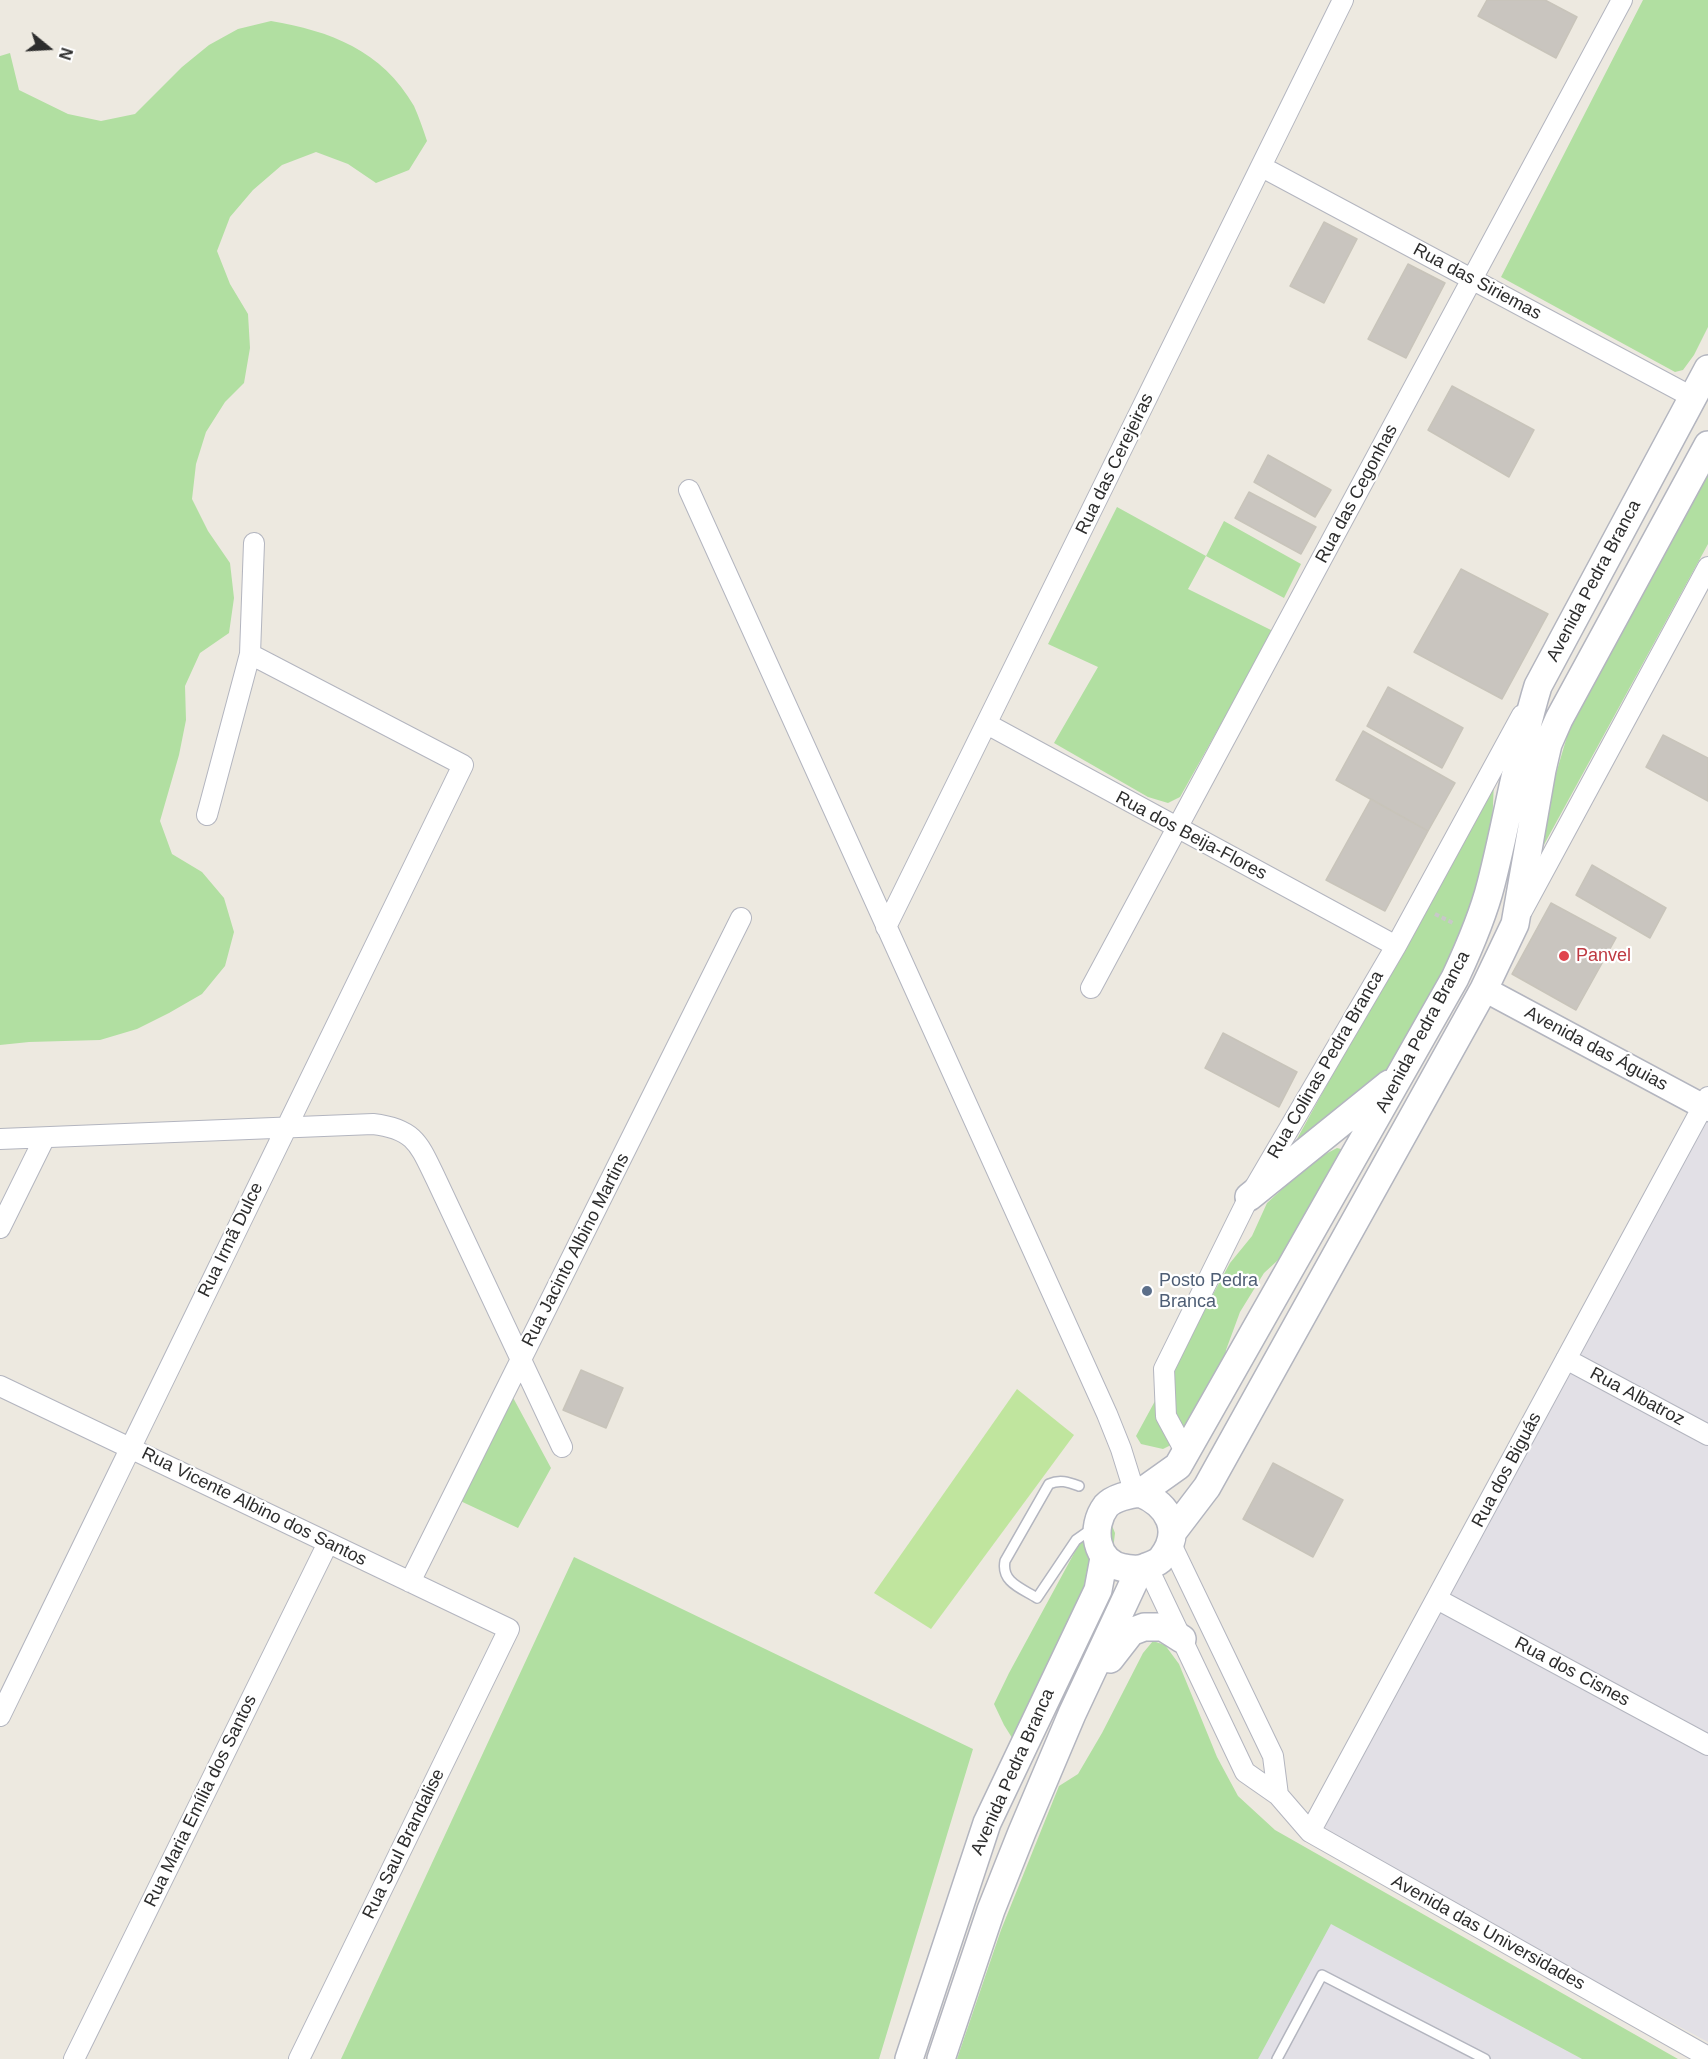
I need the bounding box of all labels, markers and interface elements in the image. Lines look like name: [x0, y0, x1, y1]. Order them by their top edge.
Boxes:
north arrow: [18, 18, 78, 78]
text: N: [56, 46, 75, 62]
street label: Rua das Siriemas: [1409, 239, 1545, 325]
street label: Rua das Cerejeiras: [1072, 390, 1158, 538]
street label: Rua das Cegonhas: [1311, 421, 1403, 567]
street label: Avenida Pedra Branca: [1542, 497, 1646, 665]
street label: Rua dos Beija-Flores: [1112, 787, 1270, 885]
place label: Panvel: [1576, 945, 1631, 967]
street label: Avenida Pedra Branca: [1371, 948, 1475, 1116]
marker: Panvel: [1557, 949, 1571, 963]
street label: Rua Colinas Pedra Branca: [1263, 967, 1389, 1163]
street label: Avenida das Águias: [1521, 1002, 1671, 1096]
street label: Rua Jacinto Albino Martins: [518, 1150, 634, 1350]
street label: Rua Irmã Dulce: [194, 1179, 268, 1301]
place label: Posto Pedra Branca: [1159, 1270, 1258, 1312]
marker: Posto Pedra Branca: [1140, 1284, 1154, 1298]
street label: Rua Albatroz: [1586, 1363, 1688, 1431]
street label: Rua dos Biguás: [1468, 1409, 1546, 1531]
street label: Rua Vicente Albino dos Santos: [138, 1443, 370, 1571]
street label: Rua dos Cisnes: [1511, 1633, 1633, 1711]
street label: Avenida Pedra Branca: [967, 1685, 1059, 1859]
street label: Rua Maria Emília dos Santos: [140, 1692, 262, 1910]
street label: Rua Saul Brandalise: [358, 1766, 450, 1922]
street label: Avenida das Universidades: [1388, 1871, 1588, 1995]

